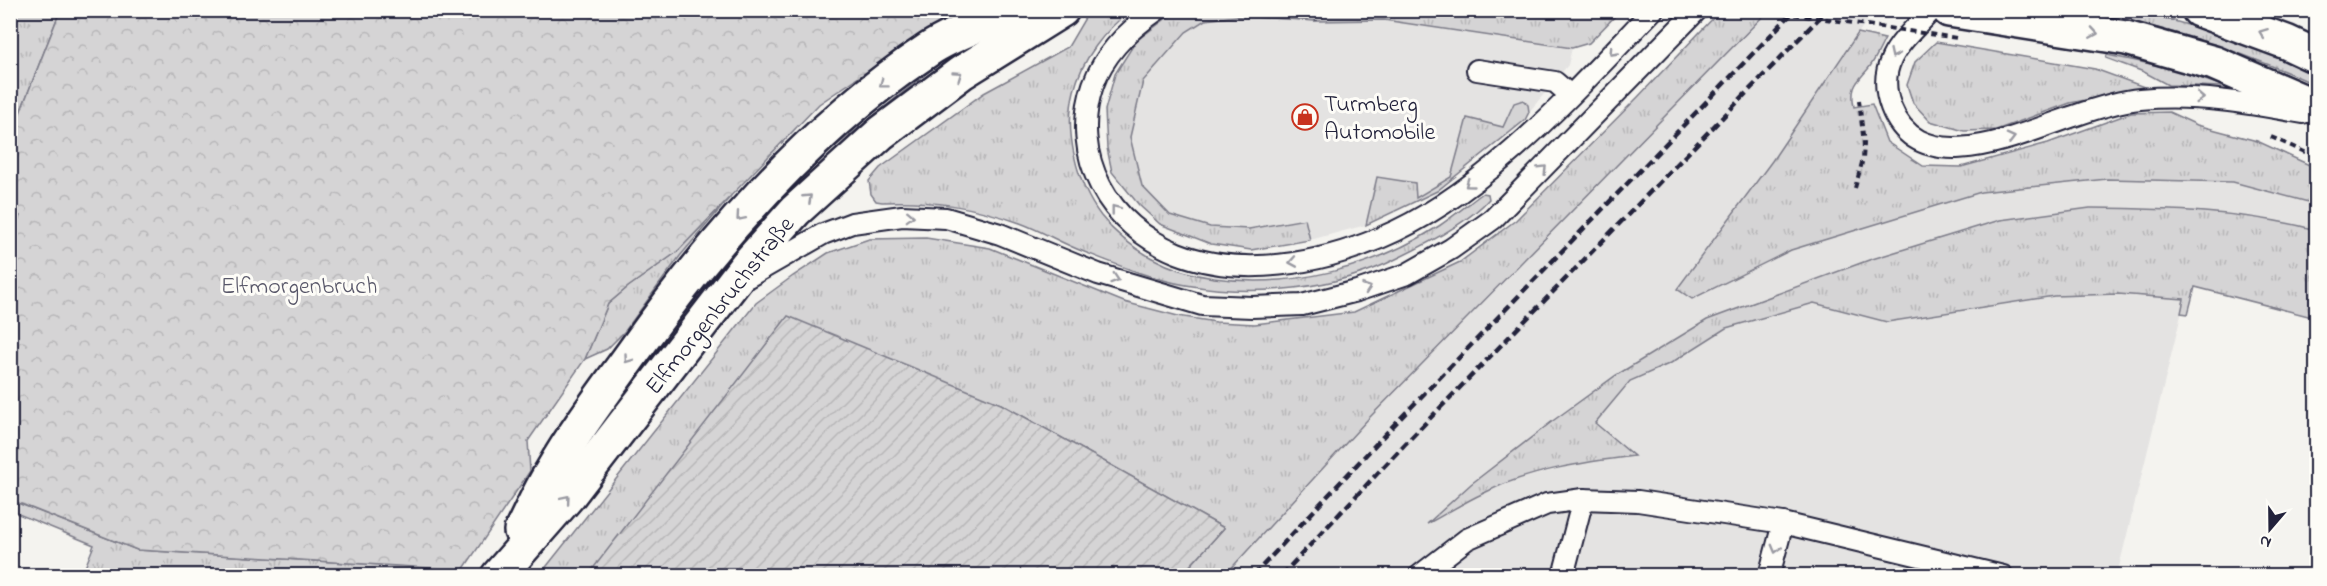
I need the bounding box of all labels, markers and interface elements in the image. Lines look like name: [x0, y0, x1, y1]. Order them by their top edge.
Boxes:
one-way arrow: [2089, 26, 2099, 38]
one-way arrow: [2258, 28, 2269, 40]
one-way arrow: [1609, 45, 1620, 56]
one-way arrow: [1890, 48, 1902, 59]
one-way arrow: [952, 71, 963, 82]
one-way arrow: [878, 76, 889, 87]
place label: Turmberg Automobile: [1324, 88, 1435, 151]
one-way arrow: [2196, 91, 2205, 104]
shop icon: Turmberg Automobile: [1290, 102, 1320, 132]
one-way arrow: [2006, 132, 2016, 145]
one-way arrow: [1535, 165, 1546, 176]
one-way arrow: [1465, 177, 1476, 188]
one-way arrow: [800, 195, 811, 206]
one-way arrow: [1111, 204, 1122, 215]
street label: Elfmorgenbruchstraße: [638, 210, 804, 403]
one-way arrow: [736, 210, 747, 220]
one-way arrow: [905, 210, 914, 223]
one-way arrow: [1288, 255, 1298, 268]
park label: Elfmorgenbruch: [221, 270, 377, 305]
one-way arrow: [1109, 272, 1120, 285]
one-way arrow: [1361, 283, 1371, 295]
one-way arrow: [624, 353, 635, 364]
one-way arrow: [558, 495, 569, 506]
north arrow: [2240, 499, 2300, 559]
text: N: [2256, 528, 2275, 554]
one-way arrow: [1771, 544, 1783, 554]

